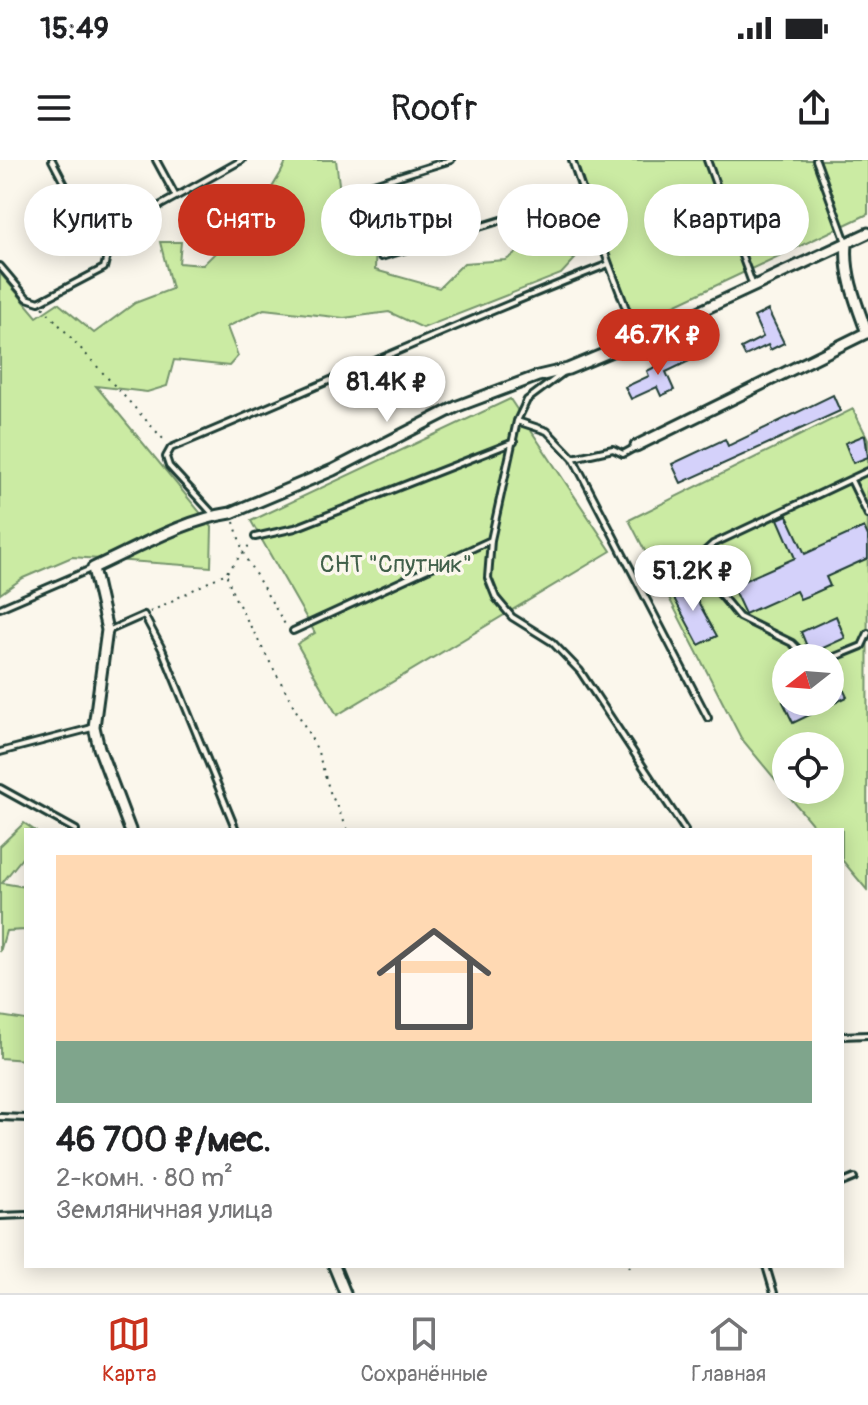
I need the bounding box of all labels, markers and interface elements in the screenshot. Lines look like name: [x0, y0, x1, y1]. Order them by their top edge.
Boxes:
text: 15:49: [40, 10, 109, 47]
icon: menu: [32, 86, 76, 130]
text: Roofr: [391, 86, 477, 131]
icon: share: [792, 86, 836, 130]
chip: Купить: [24, 184, 162, 256]
chip: Снять: [178, 184, 305, 256]
chip: Фильтры: [321, 184, 481, 256]
chip: Новое: [497, 184, 628, 256]
chip: Квартира: [644, 184, 809, 256]
pin: 46.7K ₽: [584, 309, 732, 377]
text: 46.7K ₽: [615, 319, 701, 351]
pin: 81.4K ₽: [313, 356, 461, 424]
text: 81.4K ₽: [347, 366, 427, 398]
pin: 51.2K ₽: [619, 545, 767, 613]
park label: СНТ "Спутник": [320, 550, 472, 579]
text: 51.2K ₽: [652, 555, 734, 587]
north arrow: [772, 644, 844, 716]
map controls: [772, 644, 844, 804]
button: locate: [772, 732, 844, 804]
icon: home: [362, 907, 506, 1051]
text: 46 700 ₽/мес.: [56, 1119, 271, 1162]
text: 2-комн. · 80 m²: [56, 1162, 233, 1194]
text: Земляничная улица: [56, 1194, 273, 1226]
tab: Карта: [102, 1312, 157, 1388]
tab: Сохранённые: [360, 1312, 487, 1388]
tab: Главная: [691, 1312, 766, 1388]

